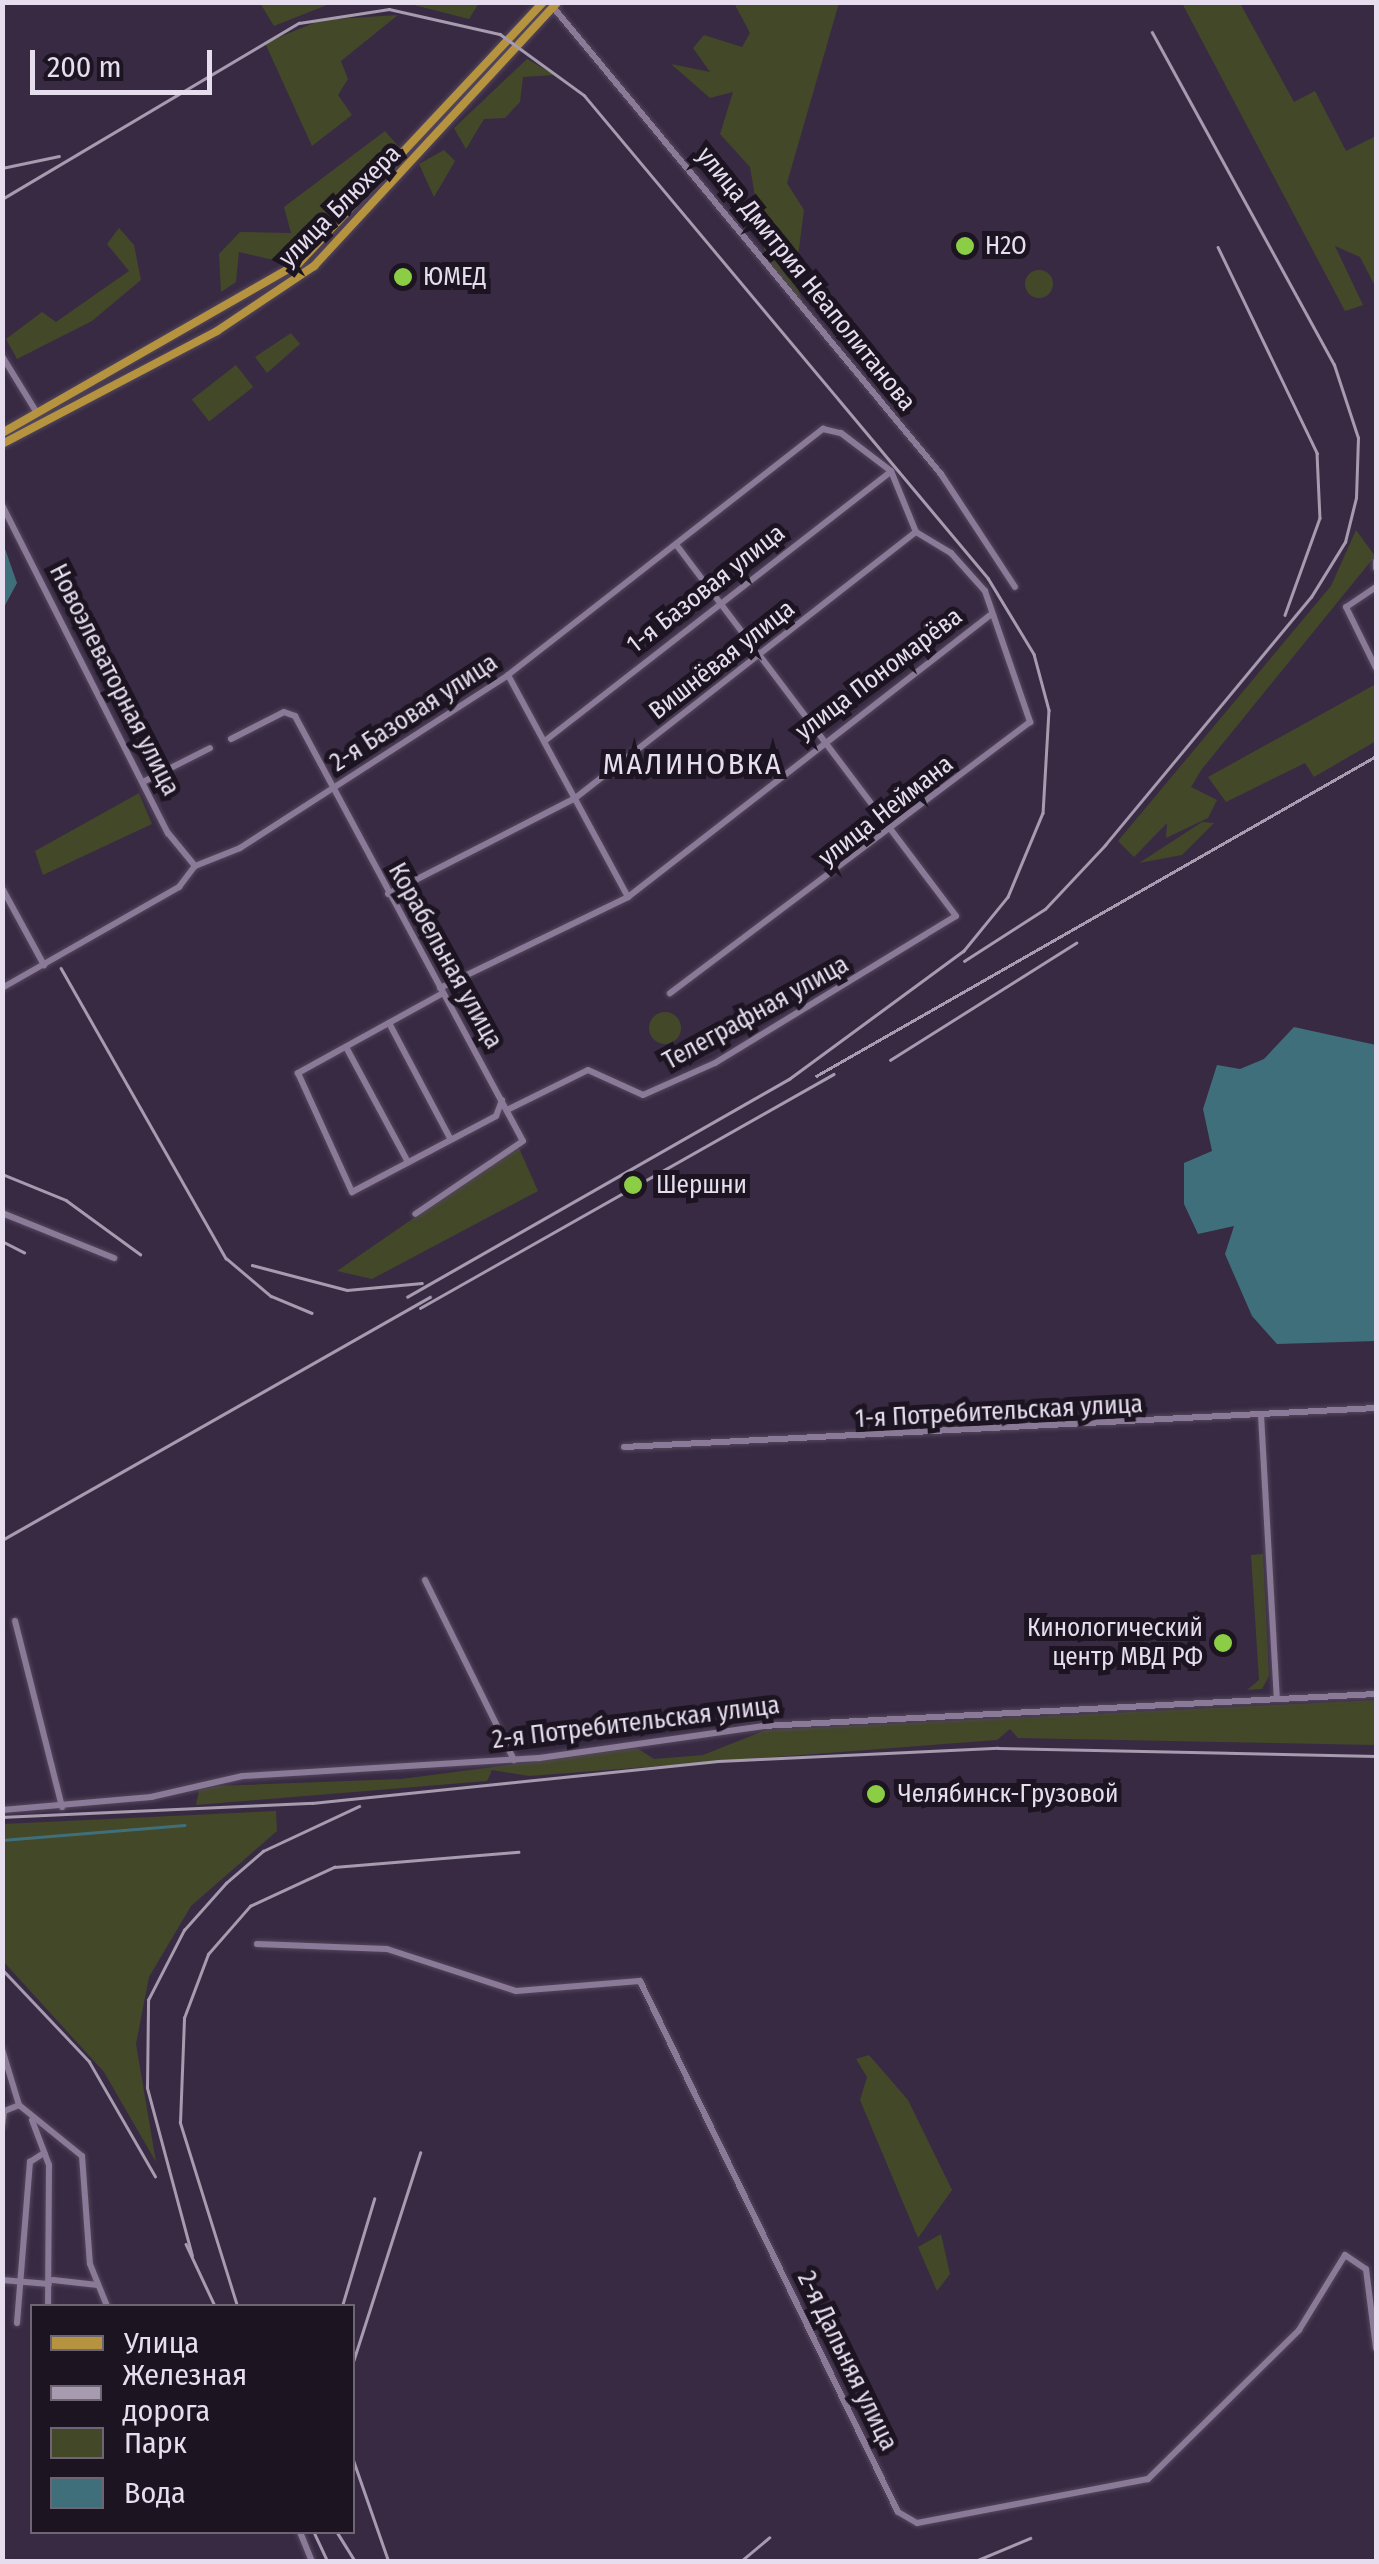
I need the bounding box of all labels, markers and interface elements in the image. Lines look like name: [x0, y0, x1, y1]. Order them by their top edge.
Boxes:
scale bar: [35, 30, 218, 92]
text: 200 m: [47, 49, 122, 85]
street label: улица Блюхера: [273, 139, 407, 273]
street label: улица Дмитрия Неаполитанова: [690, 141, 922, 417]
place label: H2O: [985, 231, 1027, 261]
marker: H2O: [954, 235, 976, 257]
place label: ЮМЕД: [423, 262, 487, 292]
marker: ЮМЕД: [392, 266, 414, 288]
street label: 1-я Базовая улица: [621, 518, 791, 660]
street label: Новоэлеваторная улица: [43, 559, 185, 801]
street label: Вишнёвая улица: [643, 594, 801, 726]
street label: улица Пономарёва: [790, 602, 968, 746]
street label: 2-я Базовая улица: [325, 648, 503, 778]
district label: МАЛИНОВКА: [603, 746, 783, 782]
street label: улица Неймана: [813, 749, 959, 873]
street label: Корабельная улица: [382, 858, 508, 1054]
street label: Телеграфная улица: [658, 950, 854, 1076]
place label: Шершни: [656, 1170, 747, 1200]
marker: Шершни: [620, 1172, 646, 1198]
street label: 1-я Потребительская улица: [854, 1389, 1144, 1435]
place label: Кинологический центр МВД РФ: [1027, 1614, 1203, 1673]
marker: Кинологический центр МВД РФ: [1212, 1632, 1234, 1654]
street label: 2-я Потребительская улица: [491, 1690, 781, 1756]
place label: Челябинск-Грузовой: [898, 1779, 1118, 1809]
marker: Челябинск-Грузовой: [863, 1781, 889, 1807]
street label: 2-я Дальняя улица: [791, 2267, 903, 2455]
legend: [30, 2304, 355, 2534]
text: Улица: [124, 2325, 199, 2361]
text: Железная дорога: [122, 2357, 247, 2429]
text: Парк: [124, 2425, 187, 2461]
text: Вода: [124, 2475, 186, 2511]

